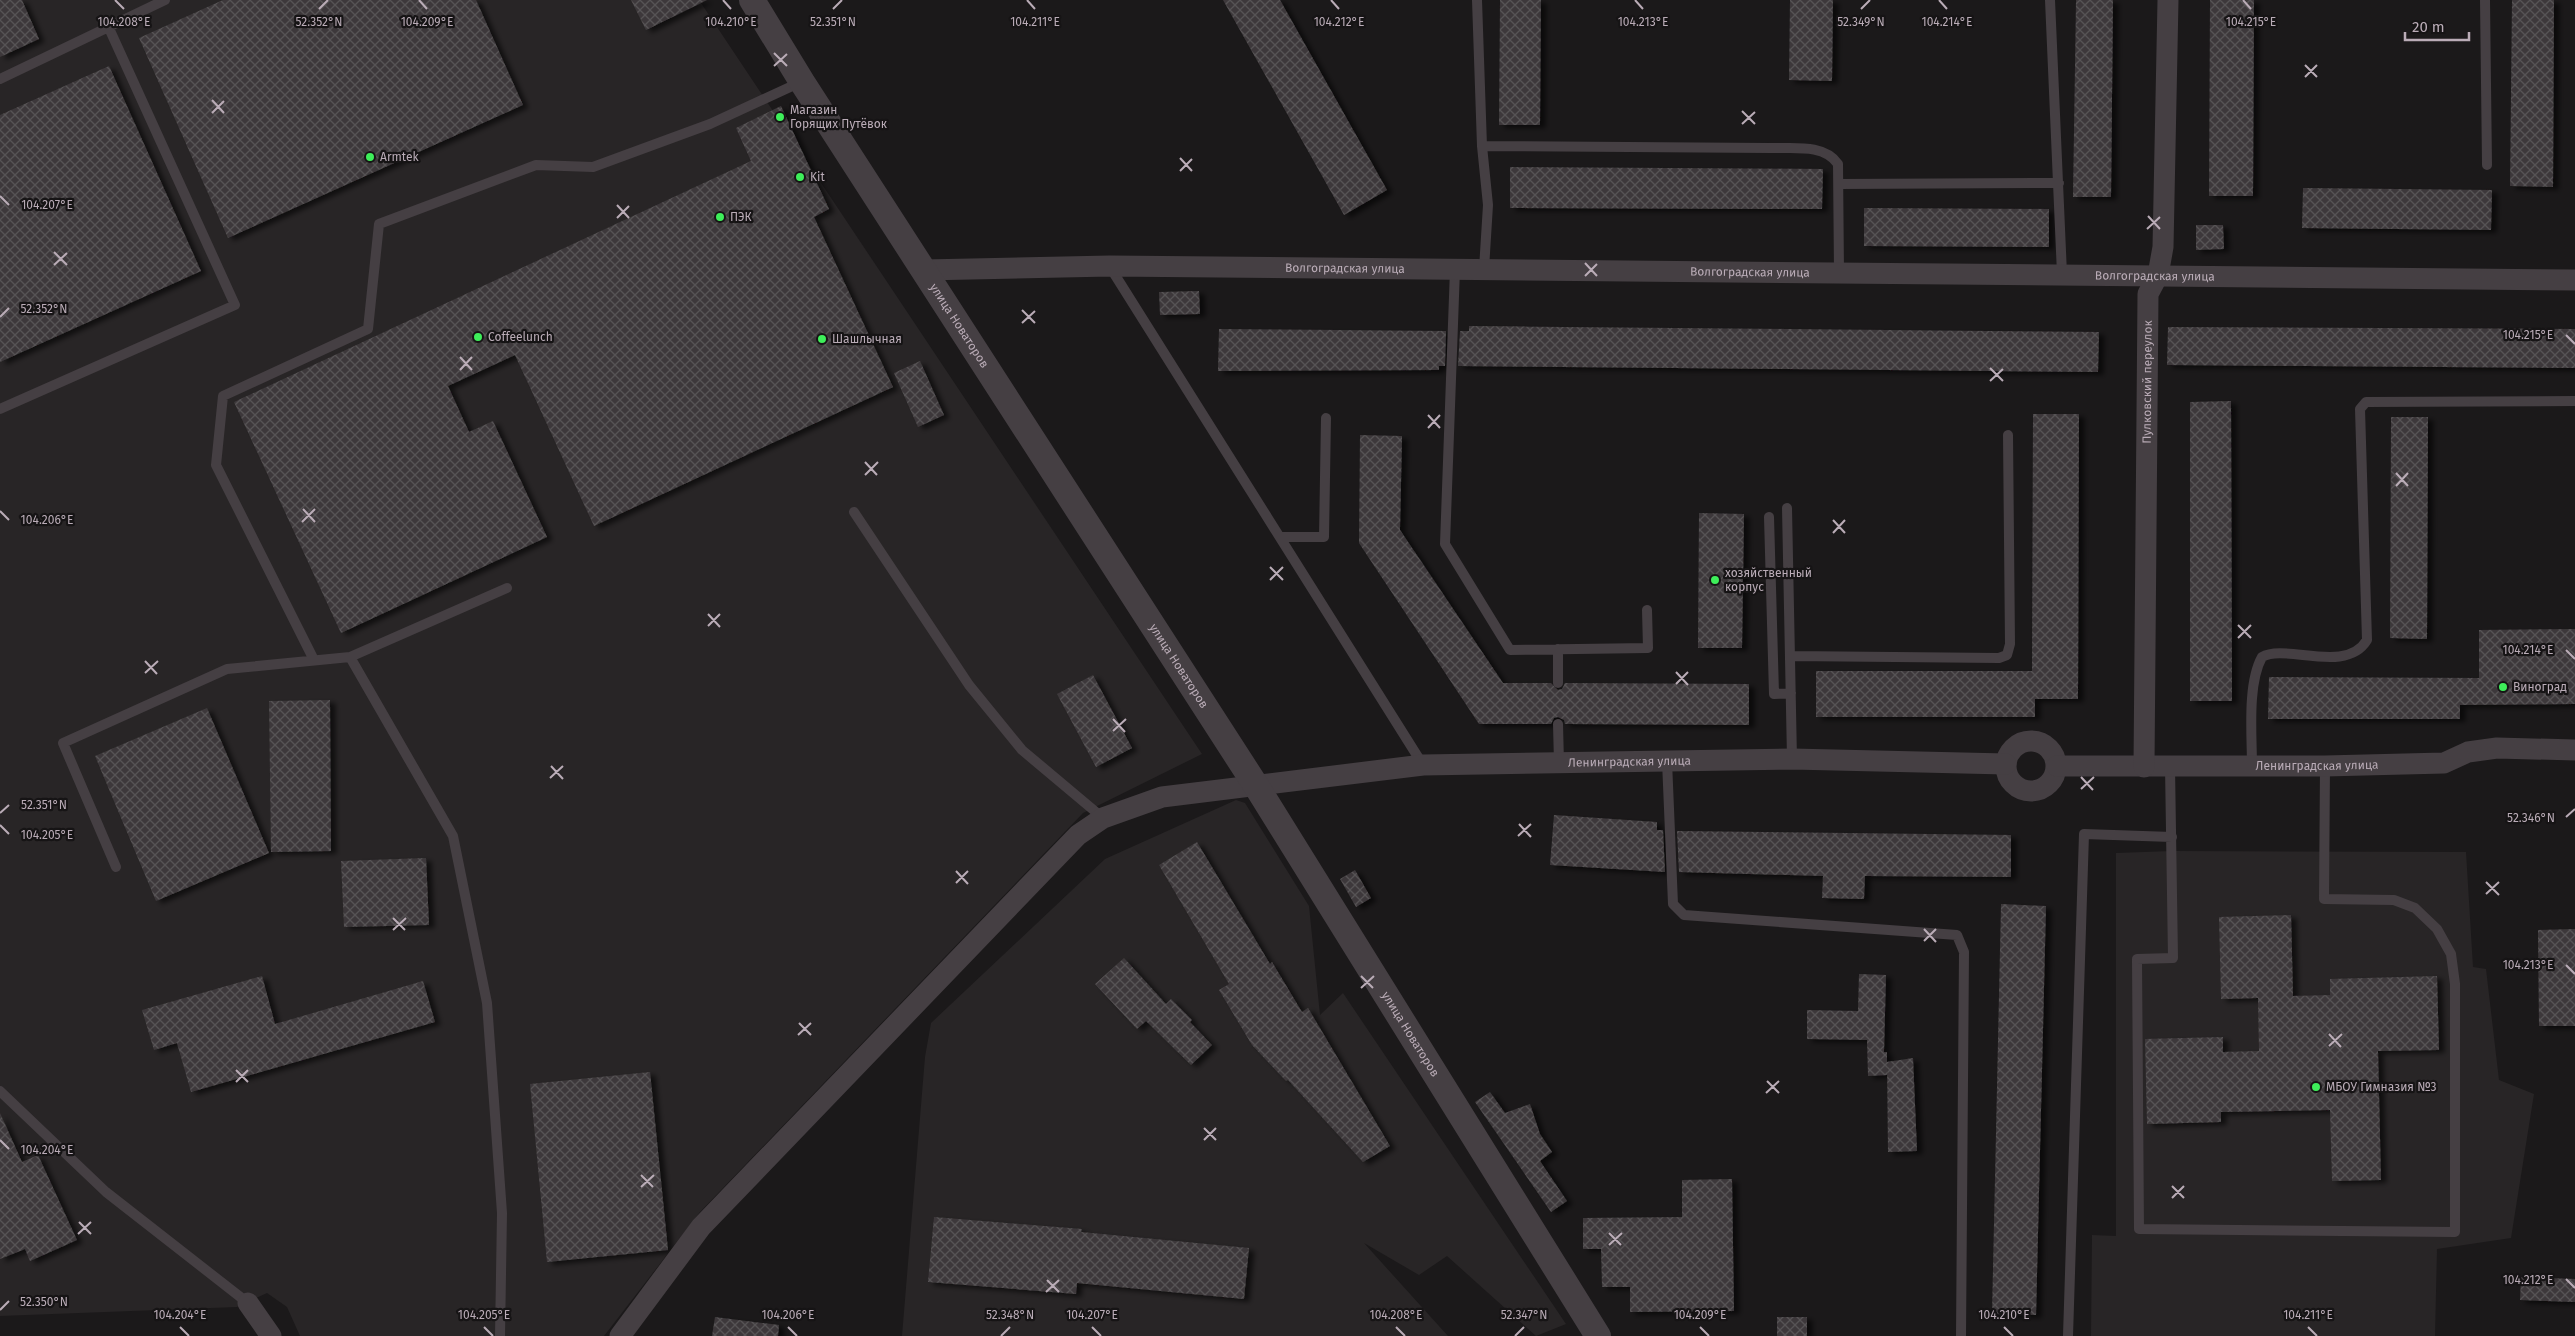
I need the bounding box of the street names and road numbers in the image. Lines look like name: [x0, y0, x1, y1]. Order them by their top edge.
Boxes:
street label: Волгоградская улица: [1285, 261, 1405, 276]
street label: Волгоградская улица: [1690, 265, 1810, 280]
street label: Волгоградская улица: [2095, 268, 2215, 284]
street label: улица Новаторов: [927, 281, 992, 371]
street label: Пулковский переулок: [2140, 319, 2155, 444]
street label: улица Новаторов: [1146, 621, 1211, 711]
street label: Ленинградская улица: [1568, 754, 1691, 770]
street label: Ленинградская улица: [2256, 758, 2379, 773]
street label: улица Новаторов: [1379, 989, 1442, 1080]

